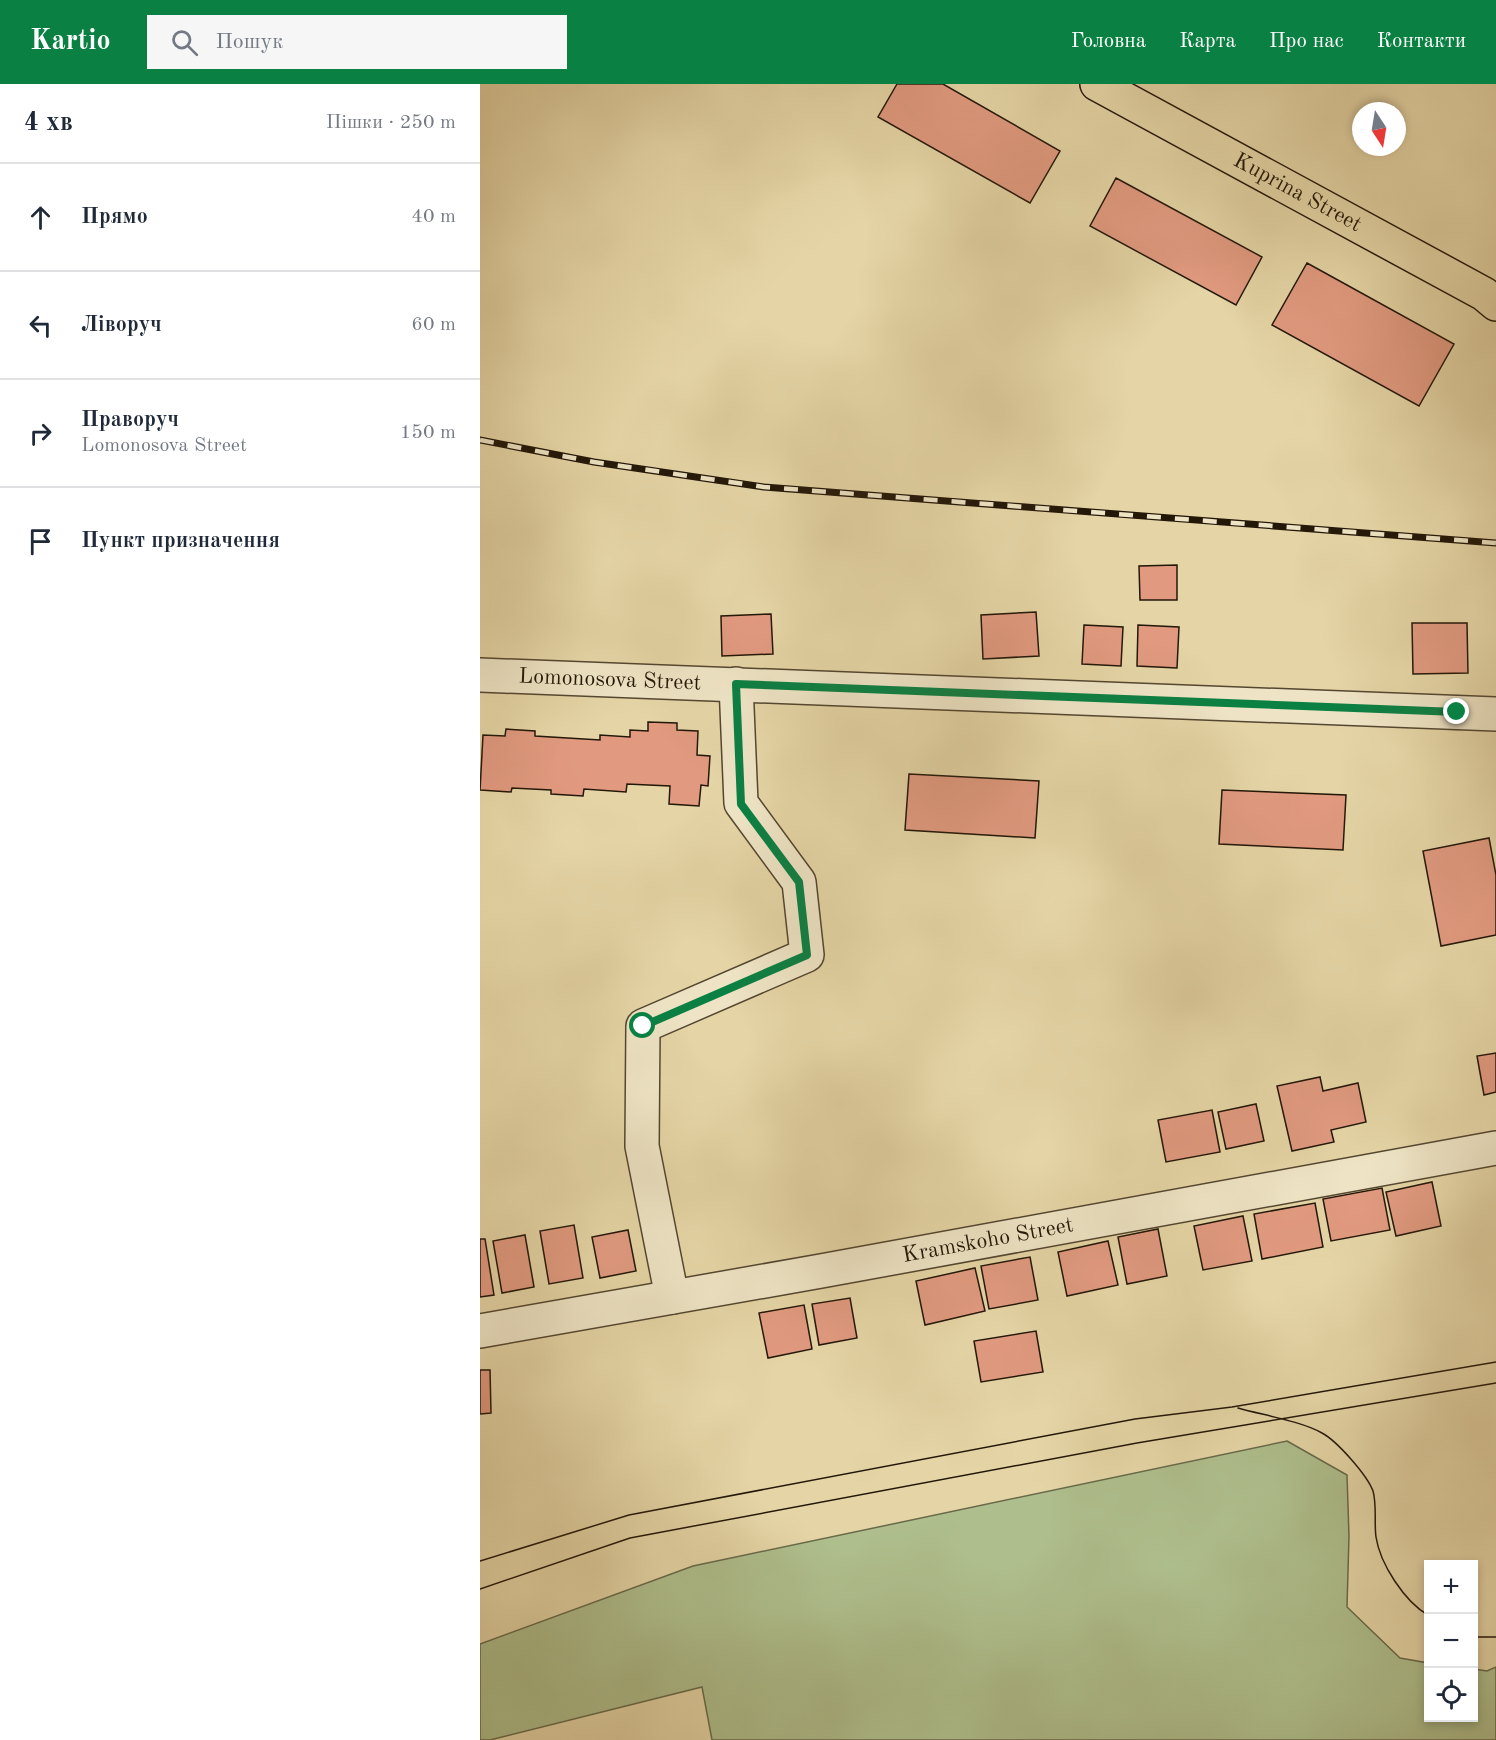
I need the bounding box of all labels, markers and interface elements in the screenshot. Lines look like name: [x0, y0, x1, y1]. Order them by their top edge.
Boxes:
search box: [147, 15, 567, 69]
icon: search: [168, 26, 201, 59]
text: Kartio: [30, 28, 111, 56]
text: Пошук: [216, 31, 283, 53]
text: Головна: [1071, 31, 1146, 52]
text: Карта: [1179, 31, 1236, 52]
text: Про нас: [1269, 31, 1344, 52]
text: Контакти: [1377, 31, 1466, 52]
north arrow: [1352, 102, 1406, 156]
text: 4 хв: [24, 110, 73, 136]
text: Пішки · 250 m: [326, 113, 456, 133]
street label: Kuprina Street: [1230, 149, 1365, 236]
icon: ahead: [24, 201, 57, 234]
text: Прямо: [81, 206, 148, 228]
text: 40 m: [411, 207, 456, 227]
icon: left: [24, 309, 57, 342]
text: Ліворуч: [81, 314, 162, 336]
text: 60 m: [411, 315, 456, 335]
text: Праворуч: [81, 409, 179, 431]
icon: right: [24, 417, 57, 450]
text: 150 m: [400, 423, 456, 443]
text: Lomonosova Street: [81, 436, 247, 456]
icon: arrive: [24, 525, 57, 558]
text: Пункт призначення: [81, 530, 280, 552]
street label: Lomonosova Street: [518, 665, 702, 694]
route end: [1443, 698, 1469, 724]
route start: [629, 1012, 655, 1038]
street label: Kramskoho Street: [901, 1214, 1075, 1267]
map controls: [1424, 1560, 1478, 1722]
button: +: [1424, 1560, 1478, 1614]
button: −: [1424, 1614, 1478, 1668]
button: locate: [1424, 1668, 1478, 1722]

